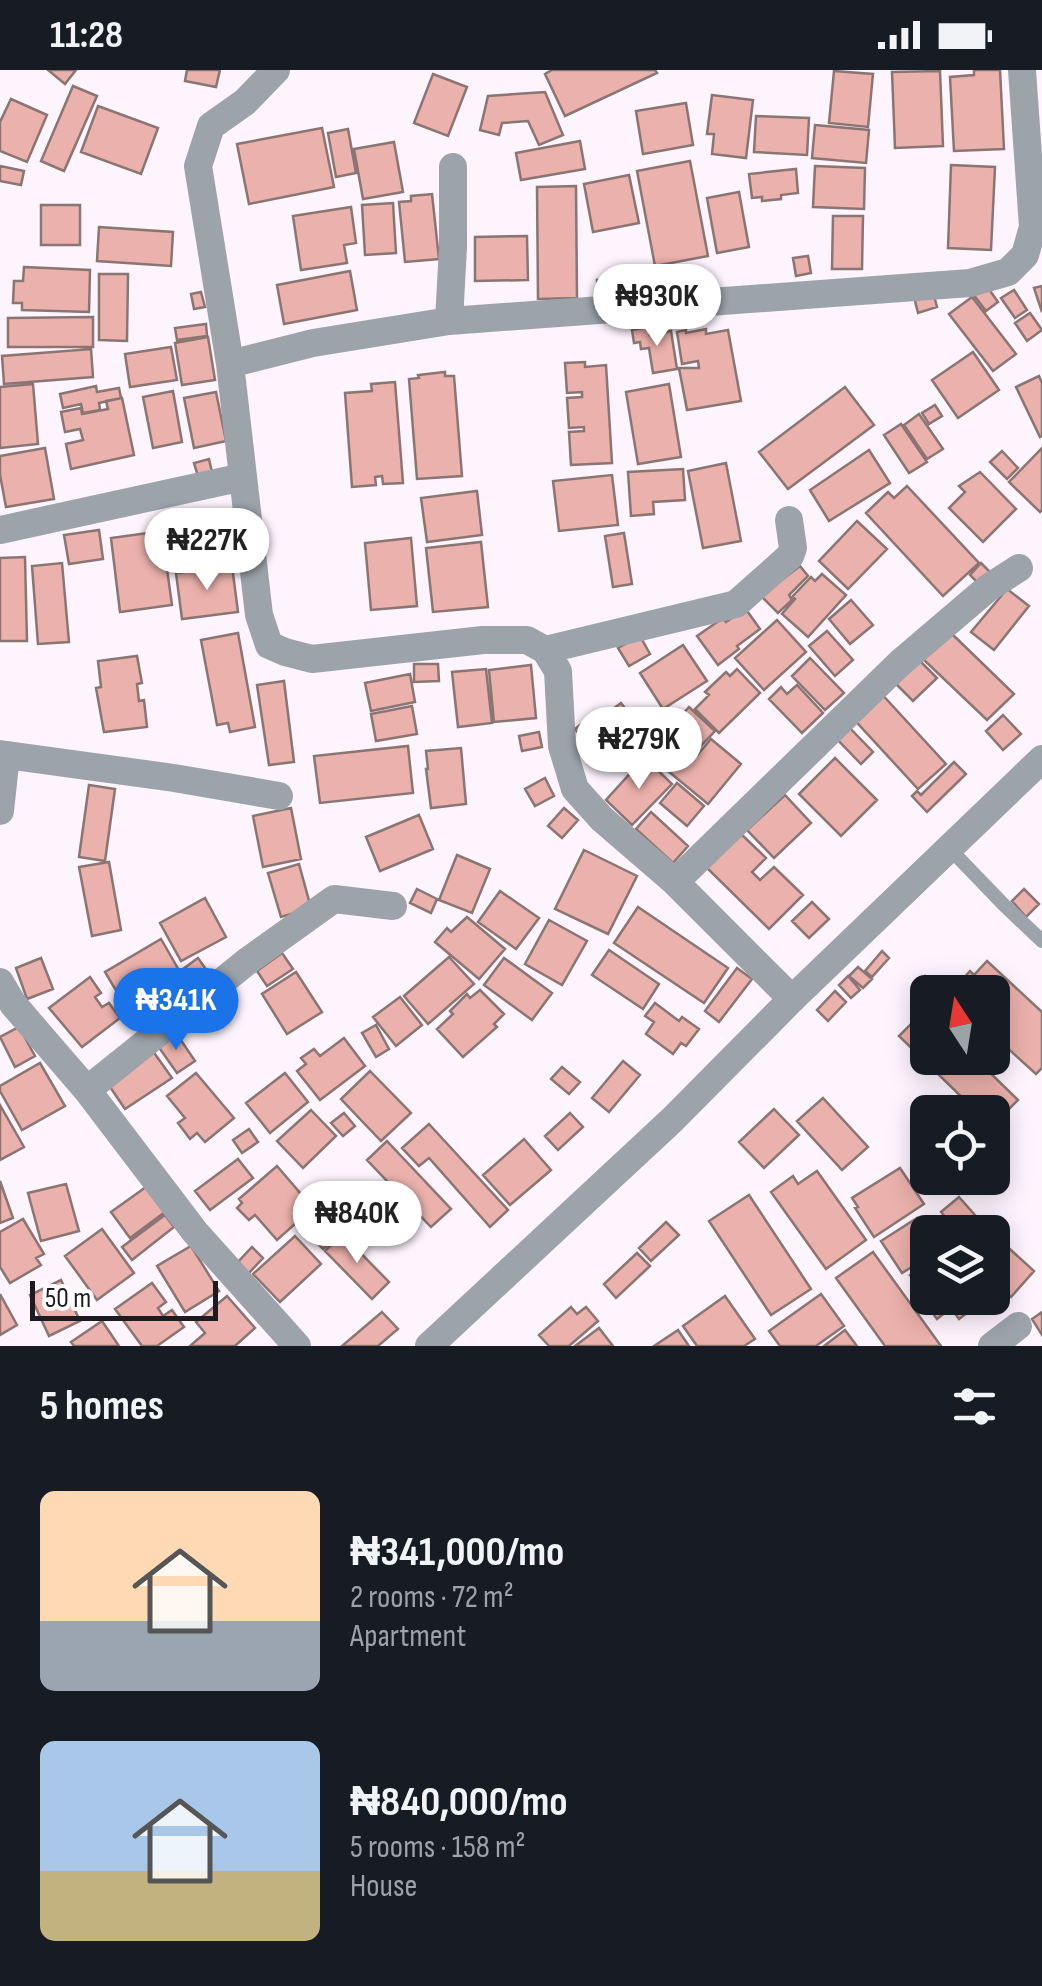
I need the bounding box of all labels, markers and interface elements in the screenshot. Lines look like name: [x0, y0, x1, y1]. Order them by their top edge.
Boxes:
text: 11:28: [50, 13, 123, 58]
pin: ₦930K: [587, 264, 727, 349]
text: ₦930K: [615, 277, 699, 316]
pin: ₦227K: [137, 508, 277, 593]
text: ₦227K: [166, 521, 248, 560]
pin: ₦279K: [569, 707, 709, 792]
text: ₦279K: [598, 720, 680, 759]
pin: ₦341K: [106, 968, 246, 1053]
north arrow: [910, 975, 1010, 1075]
map controls: [910, 975, 1010, 1315]
text: ₦341K: [135, 981, 217, 1020]
button: locate: [910, 1095, 1010, 1195]
pin: ₦840K: [287, 1181, 427, 1266]
text: ₦840K: [315, 1194, 399, 1233]
button: layers: [910, 1215, 1010, 1315]
scale bar: [30, 1276, 218, 1320]
text: 50 m: [45, 1282, 91, 1315]
icon: filters: [947, 1379, 1002, 1434]
text: 5 homes: [40, 1381, 164, 1432]
text: ₦341,000/mo: [350, 1527, 564, 1578]
icon: home: [120, 1531, 240, 1651]
text: 2 rooms · 72 m²: [350, 1578, 514, 1617]
text: Apartment: [350, 1617, 466, 1656]
text: ₦840,000/mo: [350, 1777, 568, 1828]
icon: home: [120, 1781, 240, 1901]
text: 5 rooms · 158 m²: [350, 1828, 525, 1867]
text: House: [350, 1867, 417, 1906]

